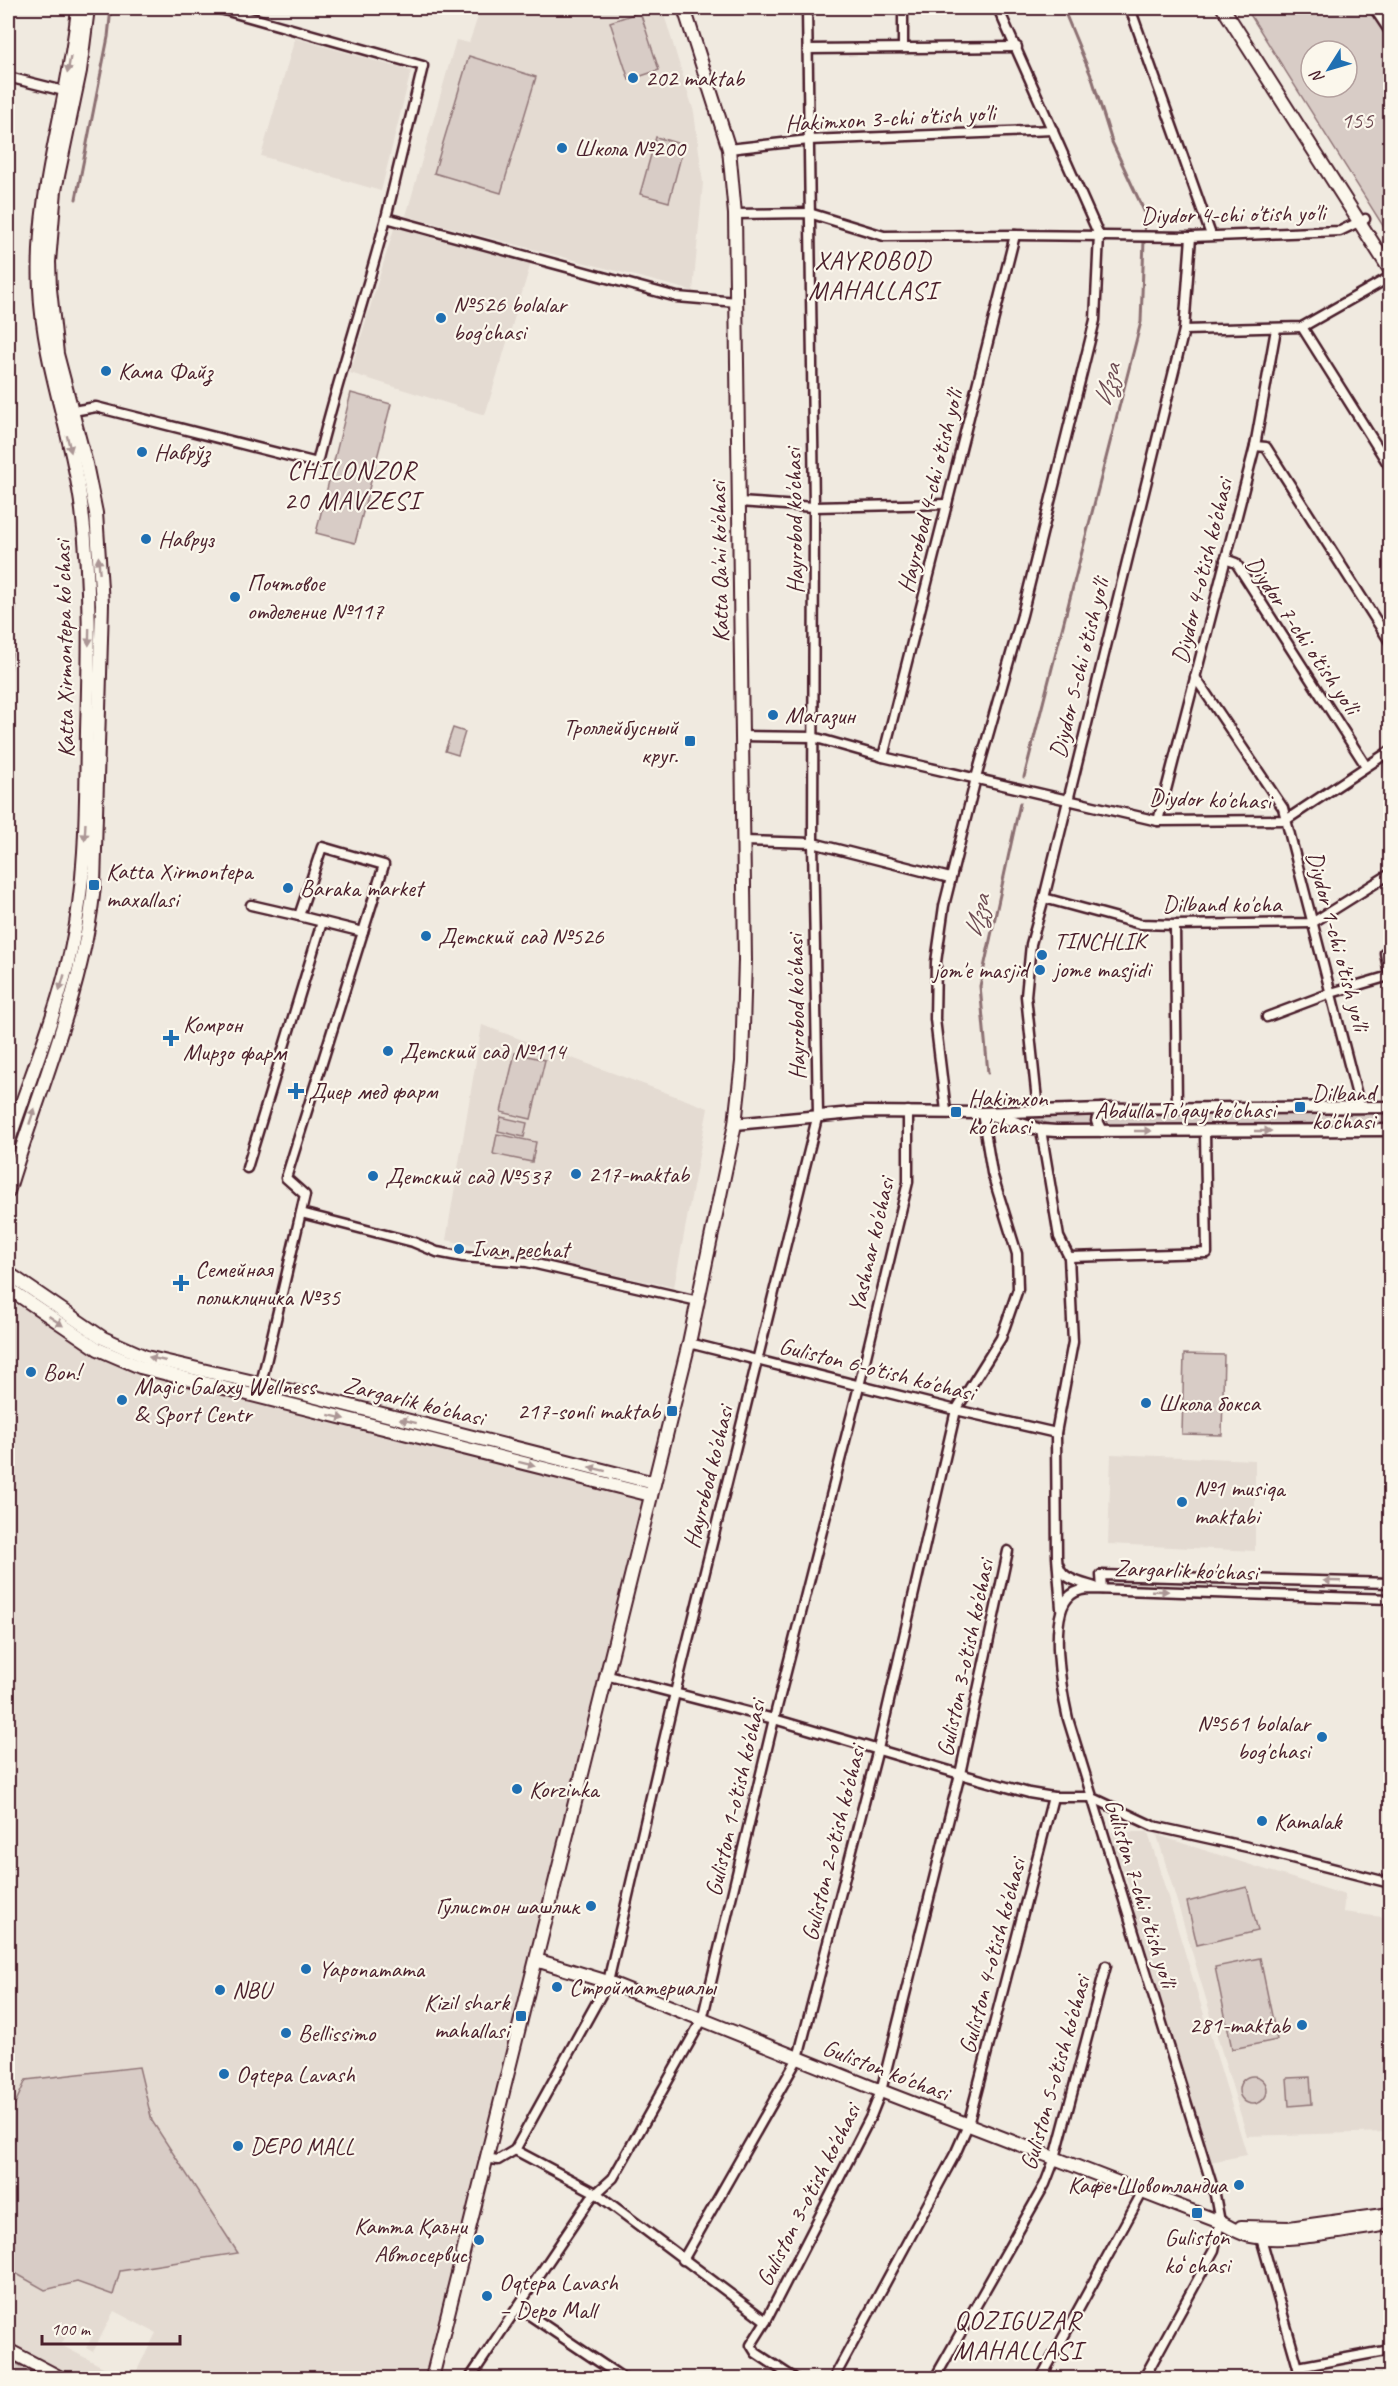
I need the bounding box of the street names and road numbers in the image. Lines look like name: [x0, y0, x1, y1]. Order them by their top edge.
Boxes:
street label: Hakimxon 3-chi o'tish yo'li: [784, 97, 998, 138]
street label: Diydor 4-chi o'tish yo'li: [1141, 197, 1328, 231]
street label: Hayrobod 4-chi o'tish yo'li: [890, 384, 970, 596]
street label: Hayrobod ko'chasi: [778, 445, 810, 594]
street label: Diydor 4-o'tish ko'chasi: [1165, 473, 1240, 666]
street label: Katta Qa'ni ko'chasi: [703, 479, 735, 643]
street label: Katta Xirmontepa koʻchasi: [47, 538, 81, 758]
street label: Diydor 7-chi o'tish yo'li: [1239, 550, 1368, 722]
street label: Diydor 5-chi o'tish yo'li: [1042, 573, 1116, 761]
street label: Diydor ko'chasi: [1149, 782, 1274, 816]
street label: Diydor 1-chi o'tish yo'li: [1300, 848, 1377, 1036]
street label: Dilband ko'cha: [1163, 889, 1283, 919]
street label: Hayrobod ko'chasi: [780, 931, 812, 1080]
street label: Abdulla To'qay ko'chasi: [1095, 1095, 1278, 1125]
street label: Yashnar ko'chasi: [841, 1172, 902, 1315]
street label: Guliston 6-o'tish ko'chasi: [776, 1330, 980, 1408]
street label: Zargarlik ko'chasi: [341, 1369, 490, 1434]
street label: Hayrobod ko'chasi: [676, 1400, 741, 1551]
street label: Zargarlik ko'chasi: [1114, 1553, 1261, 1588]
street label: Guliston 3-o'tish ko'chasi: [929, 1554, 1001, 1759]
street label: Guliston 1-o'tish ko'chasi: [698, 1694, 773, 1899]
street label: Guliston 2-o'tish ko'chasi: [794, 1740, 872, 1944]
street label: Guliston 7-chi o'tish yo'li: [1098, 1795, 1185, 1993]
street label: Guliston 4-o'tish ko'chasi: [952, 1853, 1033, 2057]
street label: Guliston 5-o'tish ko'chasi: [1013, 1970, 1098, 2174]
street label: Guliston ko'chasi: [818, 2032, 956, 2109]
street label: Guliston 3-o'tish ko'chasi: [749, 2097, 868, 2291]

